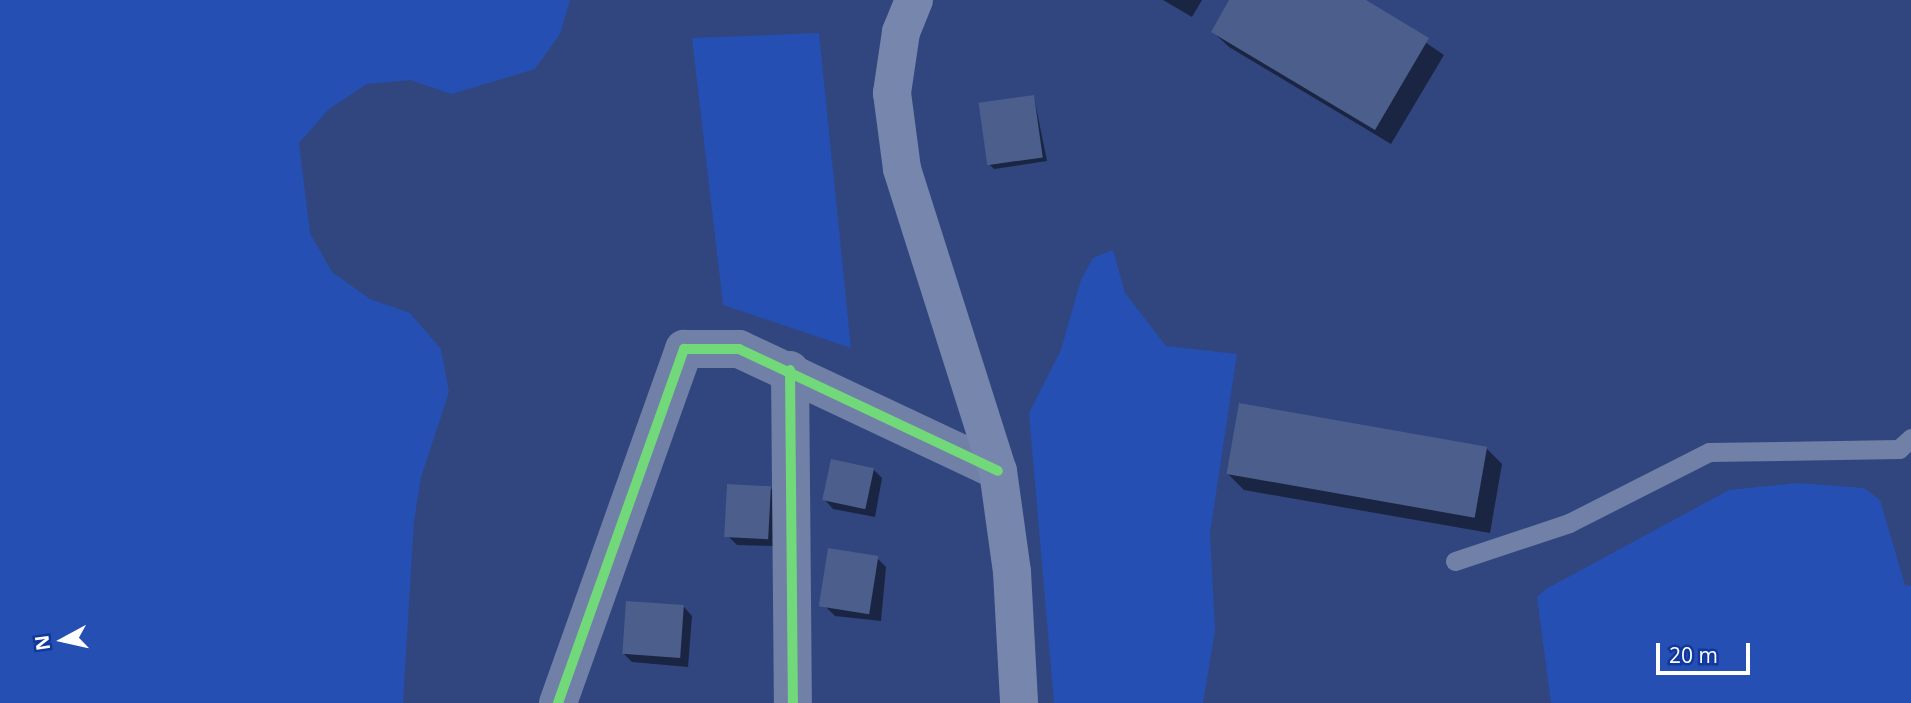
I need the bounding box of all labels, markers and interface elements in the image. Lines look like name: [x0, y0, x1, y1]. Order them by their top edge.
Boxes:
north arrow: [28, 605, 98, 675]
scale bar: [1659, 630, 1754, 674]
text: N: [28, 633, 56, 652]
text: 20 m: [1669, 641, 1718, 669]

